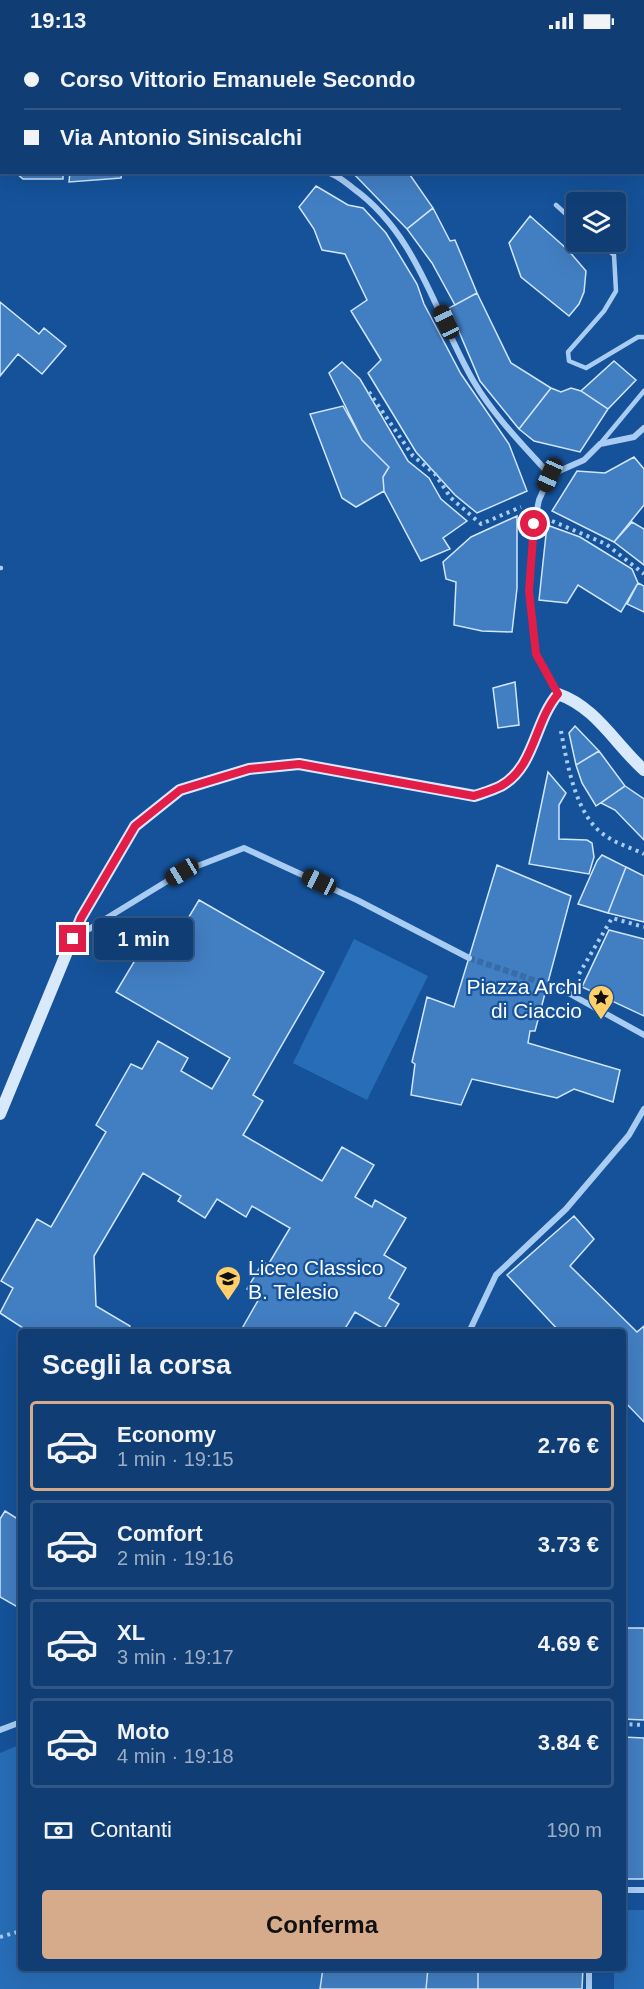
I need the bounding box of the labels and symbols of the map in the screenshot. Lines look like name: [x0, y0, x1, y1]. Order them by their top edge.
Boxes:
car: [430, 302, 462, 342]
car: [534, 455, 566, 495]
route start: [520, 510, 547, 537]
car: [162, 855, 202, 889]
car: [299, 866, 339, 898]
callout: 1 min: [94, 918, 193, 960]
route end: [59, 925, 86, 952]
place label: Piazza Archi di Ciaccio: [466, 975, 582, 1022]
place icon: Piazza Archi di Ciaccio: [586, 983, 616, 1021]
place label: Liceo Classico B. Telesio: [248, 1256, 383, 1303]
school or university icon: Liceo Classico B. Telesio: [213, 1264, 243, 1302]

